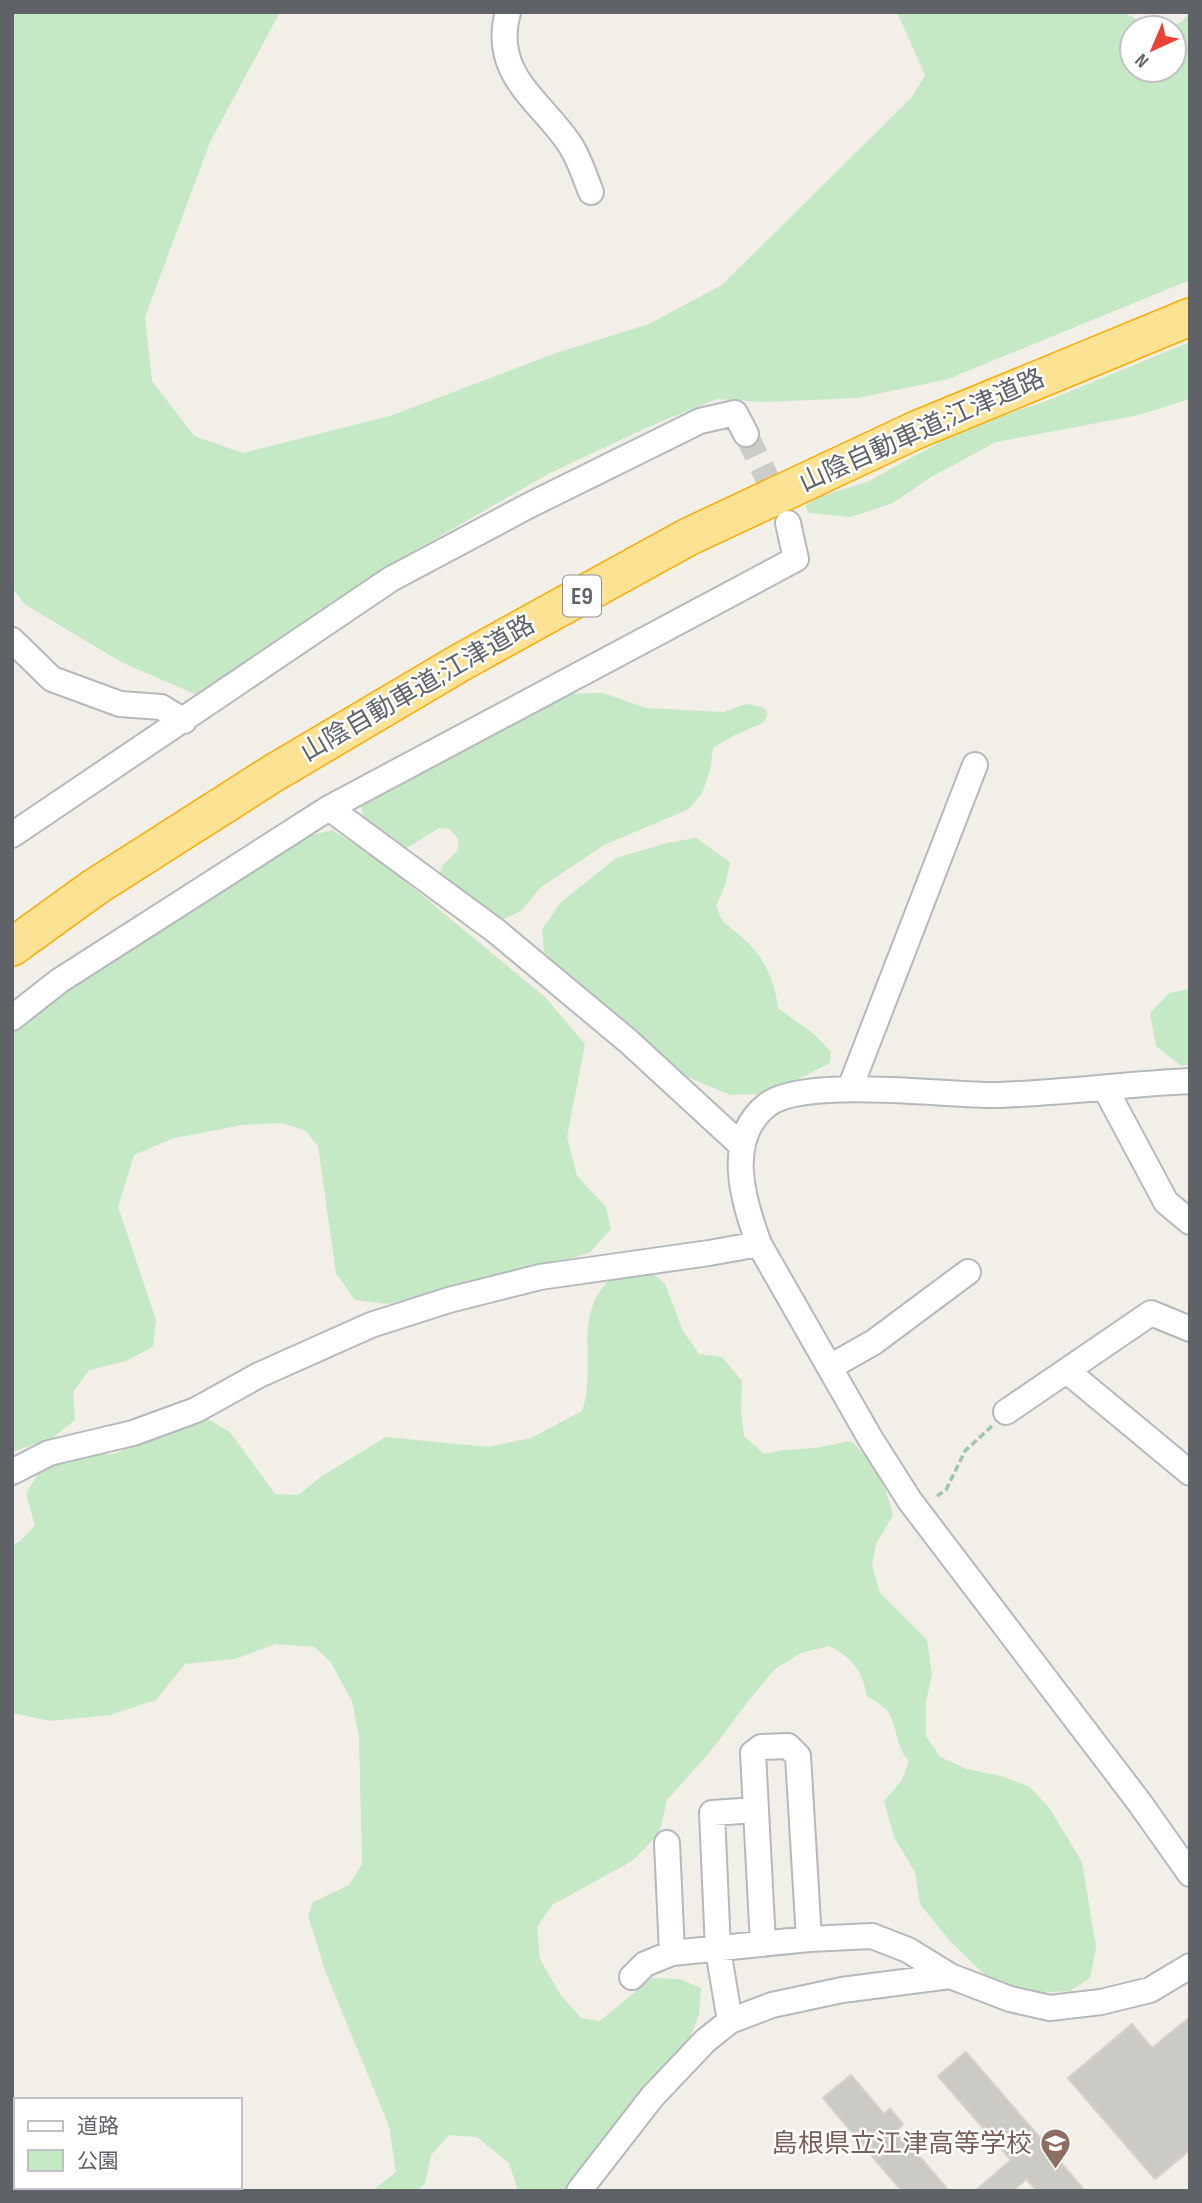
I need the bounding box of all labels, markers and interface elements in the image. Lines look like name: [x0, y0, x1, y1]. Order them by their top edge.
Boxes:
north arrow: [1118, 14, 1188, 84]
text: N: [1131, 48, 1154, 72]
street label: 山陰自動車道;江津道路: [795, 363, 1049, 499]
road number: E9: [563, 576, 601, 616]
street label: 山陰自動車道;江津道路: [295, 609, 541, 769]
legend: [14, 2098, 242, 2189]
text: 道路: [77, 2114, 119, 2139]
school or university icon: 島根県立江津高等学校: [1038, 2127, 1072, 2171]
place label: 島根県立江津高等学校: [772, 2129, 1032, 2160]
text: 公園: [77, 2149, 119, 2174]

